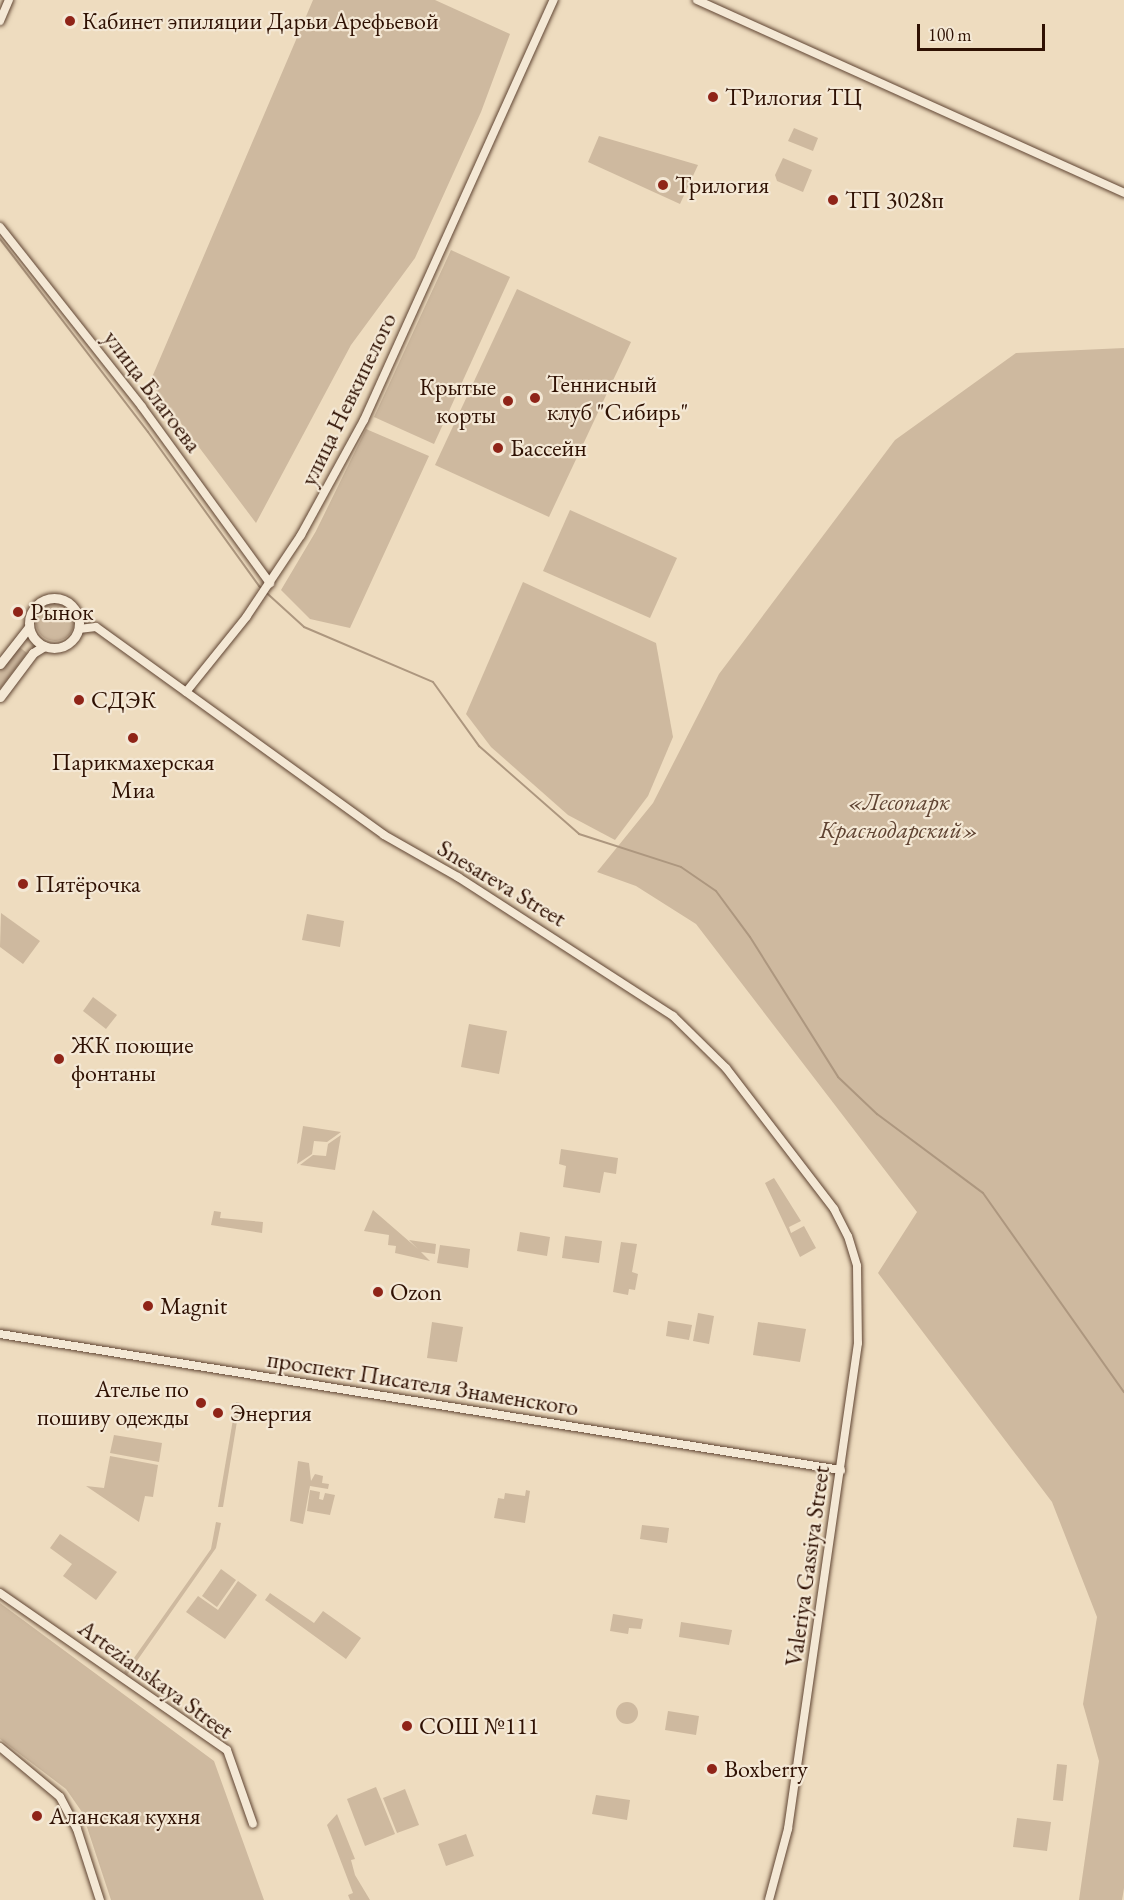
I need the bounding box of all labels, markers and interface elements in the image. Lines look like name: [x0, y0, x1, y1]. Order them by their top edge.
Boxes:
place label: Кабинет эпиляции Дарьи Арефьевой: [82, 7, 439, 35]
scale bar: [920, 12, 1048, 50]
marker: Кабинет эпиляции Дарьи Арефьевой: [63, 14, 77, 28]
text: 100 m: [928, 23, 972, 46]
place label: ТРилогия ТЦ: [725, 83, 862, 111]
marker: ТРилогия ТЦ: [706, 90, 720, 104]
place label: Трилогия: [675, 171, 769, 199]
marker: Трилогия: [656, 178, 670, 192]
place label: ТП 3028п: [845, 186, 944, 214]
marker: ТП 3028п: [826, 193, 840, 207]
street label: улица Невкипелого: [294, 308, 402, 490]
street label: улица Благоева: [98, 324, 208, 458]
place label: Теннисный клуб "Сибирь": [547, 370, 688, 426]
place label: Крытые корты: [419, 373, 496, 429]
marker: Теннисный клуб "Сибирь": [528, 391, 542, 405]
marker: Крытые корты: [501, 394, 515, 408]
place label: Бассейн: [510, 434, 587, 462]
marker: Бассейн: [491, 441, 505, 455]
place label: Рынок: [30, 598, 94, 626]
marker: Рынок: [11, 605, 25, 619]
place label: СДЭК: [91, 686, 156, 714]
marker: СДЭК: [72, 693, 86, 707]
marker: Парикмахерская Миа: [126, 731, 140, 745]
place label: Парикмахерская Миа: [52, 748, 214, 804]
park label: «Лесопарк Краснодарский»: [819, 788, 979, 844]
street label: Snesareva Street: [432, 833, 572, 933]
place label: Пятёрочка: [35, 870, 141, 898]
marker: Пятёрочка: [16, 877, 30, 891]
place label: ЖК поющие фонтаны: [71, 1031, 194, 1087]
marker: ЖК поющие фонтаны: [52, 1052, 66, 1066]
place label: Ozon: [390, 1278, 442, 1306]
marker: Ozon: [371, 1285, 385, 1299]
place label: Magnit: [160, 1292, 227, 1320]
marker: Magnit: [141, 1299, 155, 1313]
street label: проспект Писателя Знаменского: [265, 1344, 581, 1422]
place label: Ателье по пошиву одежды: [37, 1375, 189, 1431]
marker: Ателье по пошиву одежды: [194, 1396, 208, 1410]
place label: Энергия: [230, 1399, 312, 1427]
marker: Энергия: [211, 1406, 225, 1420]
street label: Valeriya Gassiya Street: [779, 1464, 835, 1668]
street label: Artezianskaya Street: [73, 1613, 239, 1745]
place label: СОШ №111: [419, 1712, 539, 1740]
marker: СОШ №111: [400, 1719, 414, 1733]
place label: Boxberry: [724, 1755, 808, 1783]
marker: Boxberry: [705, 1762, 719, 1776]
place label: Аланская кухня: [49, 1802, 200, 1830]
marker: Аланская кухня: [30, 1809, 44, 1823]

